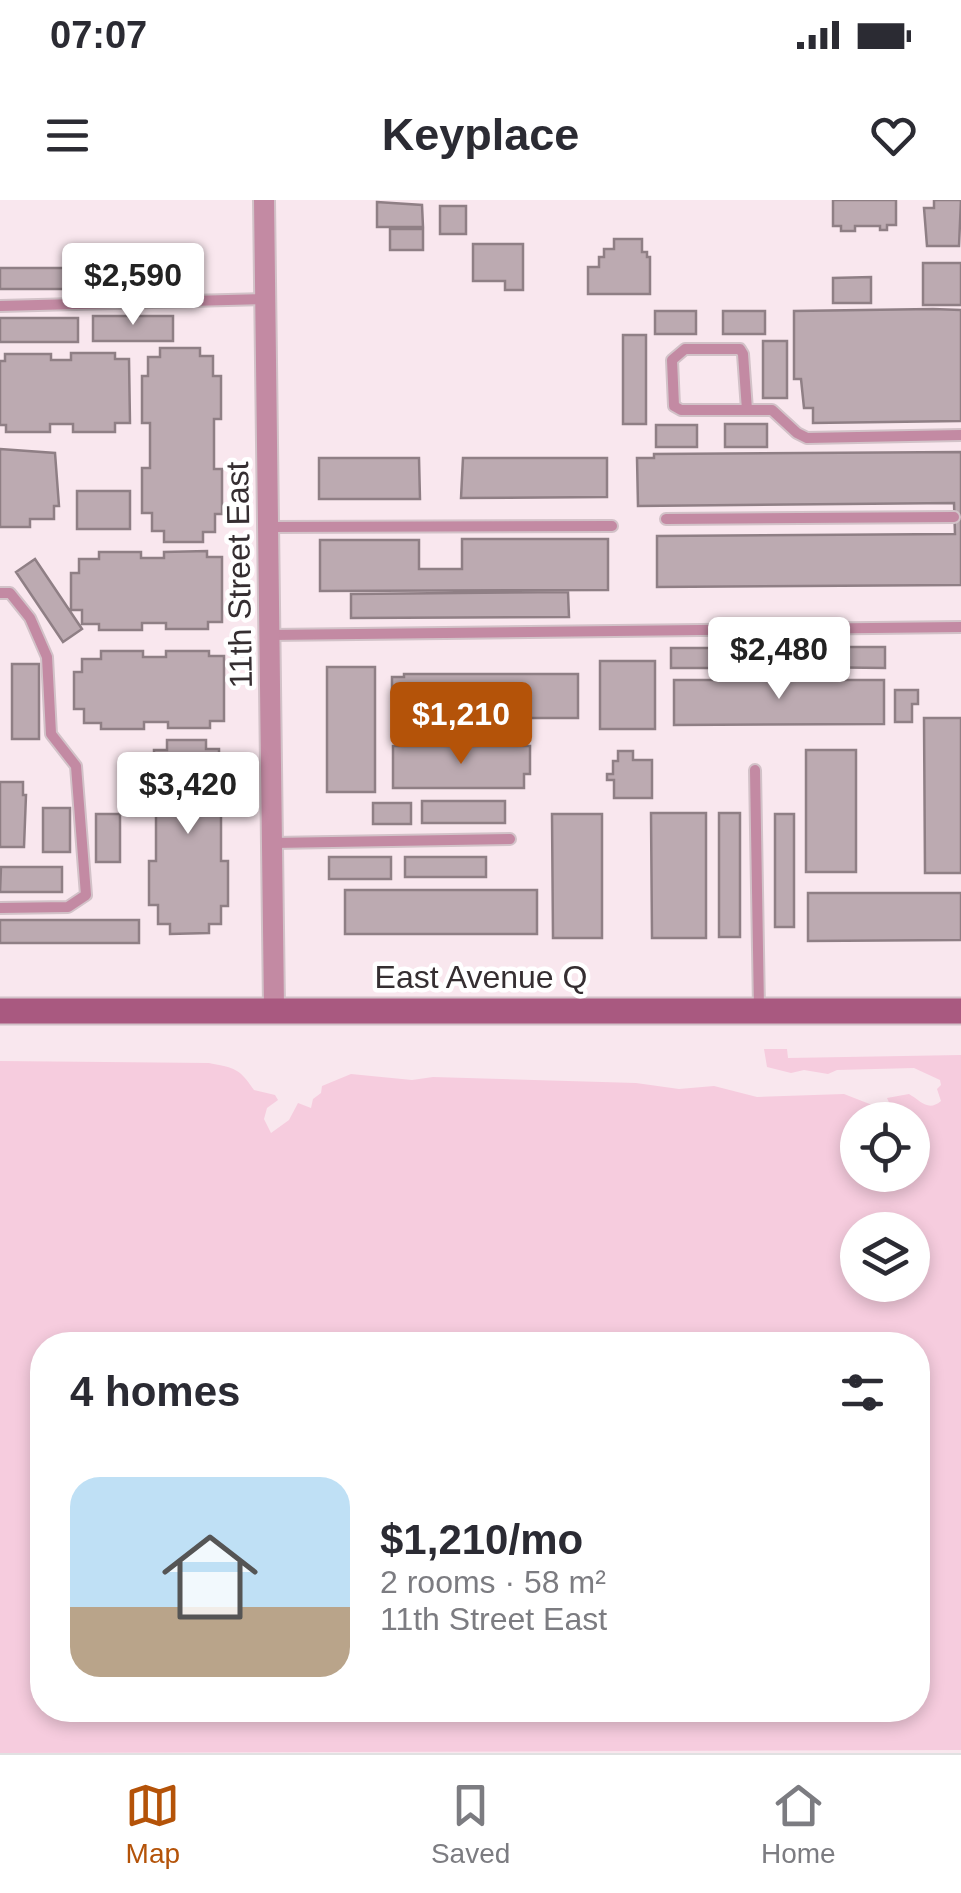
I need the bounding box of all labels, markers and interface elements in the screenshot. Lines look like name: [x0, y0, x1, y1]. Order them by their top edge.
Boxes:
text: 07:07: [50, 14, 147, 56]
icon: menu: [40, 108, 95, 163]
icon: heart: [866, 108, 921, 163]
text: Keyplace: [382, 109, 579, 160]
pin: $2,590: [52, 243, 214, 328]
text: $2,590: [84, 257, 182, 293]
street label: 11th Street East: [219, 461, 259, 689]
pin: $2,480: [698, 617, 860, 702]
text: $2,480: [730, 631, 828, 667]
pin: $1,210: [380, 682, 542, 767]
text: $1,210: [412, 696, 510, 732]
pin: $3,420: [107, 752, 269, 837]
text: $3,420: [139, 766, 237, 802]
street label: East Avenue Q: [375, 959, 587, 995]
map controls: [840, 1102, 930, 1302]
button: locate: [840, 1102, 930, 1192]
button: layers: [840, 1212, 930, 1302]
icon: filters: [835, 1365, 890, 1420]
text: 4 homes: [70, 1368, 240, 1415]
text: $1,210/mo: [380, 1516, 583, 1563]
icon: home: [150, 1517, 270, 1637]
text: 2 rooms · 58 m²: [380, 1564, 606, 1600]
text: 11th Street East: [380, 1601, 607, 1637]
tab: Map: [125, 1778, 180, 1870]
tab: Saved: [431, 1778, 510, 1870]
tab: Home: [761, 1778, 836, 1870]

